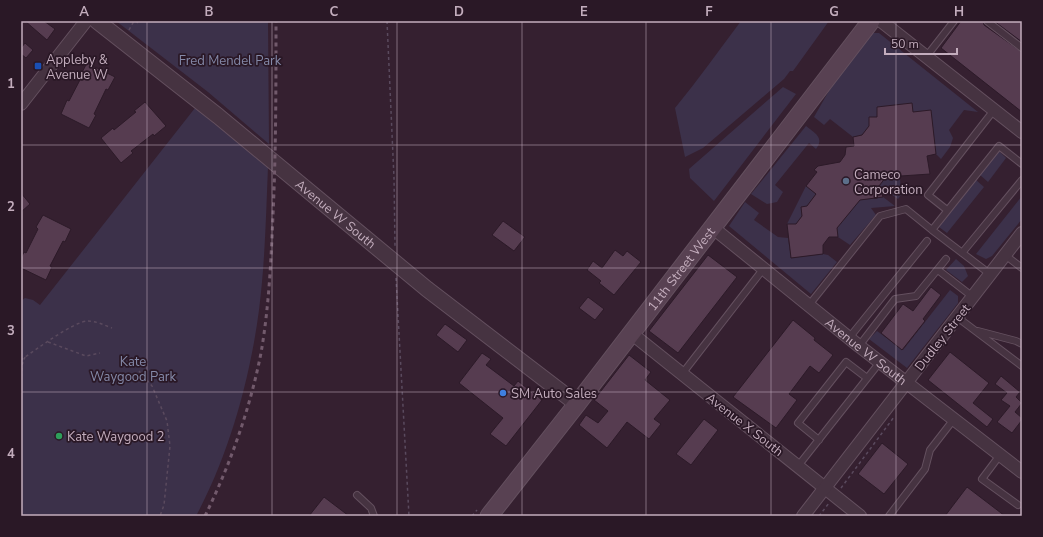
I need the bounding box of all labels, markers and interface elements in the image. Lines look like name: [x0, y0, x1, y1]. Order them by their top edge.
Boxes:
text: A: [79, 3, 89, 21]
text: B: [205, 3, 214, 21]
text: C: [330, 3, 339, 21]
text: D: [454, 3, 464, 21]
text: E: [580, 3, 588, 21]
text: F: [705, 3, 713, 21]
text: G: [829, 3, 839, 21]
text: H: [954, 3, 964, 21]
scale bar: [885, 30, 957, 56]
text: 50 m: [891, 36, 919, 52]
place label: Appleby & Avenue W: [46, 51, 108, 84]
park label: Fred Mendel Park: [179, 52, 282, 70]
marker: Appleby & Avenue W: [33, 61, 43, 71]
text: 1: [7, 75, 15, 93]
place label: Cameco Corporation: [854, 166, 923, 199]
street label: Avenue W South: [291, 176, 380, 253]
marker: Cameco Corporation: [841, 176, 851, 186]
text: 2: [7, 198, 15, 216]
street label: 11th Street West: [644, 223, 720, 315]
street label: Dudley Street: [911, 300, 975, 375]
street label: Avenue W South: [821, 314, 910, 390]
text: 3: [7, 322, 15, 340]
park label: Kate Waygood Park: [90, 353, 176, 386]
place label: SM Auto Sales: [511, 385, 597, 403]
marker: SM Auto Sales: [498, 388, 508, 398]
street label: Avenue X South: [702, 389, 787, 461]
place label: Kate Waygood 2: [67, 428, 165, 446]
marker: Kate Waygood 2: [54, 431, 64, 441]
text: 4: [7, 445, 15, 463]

